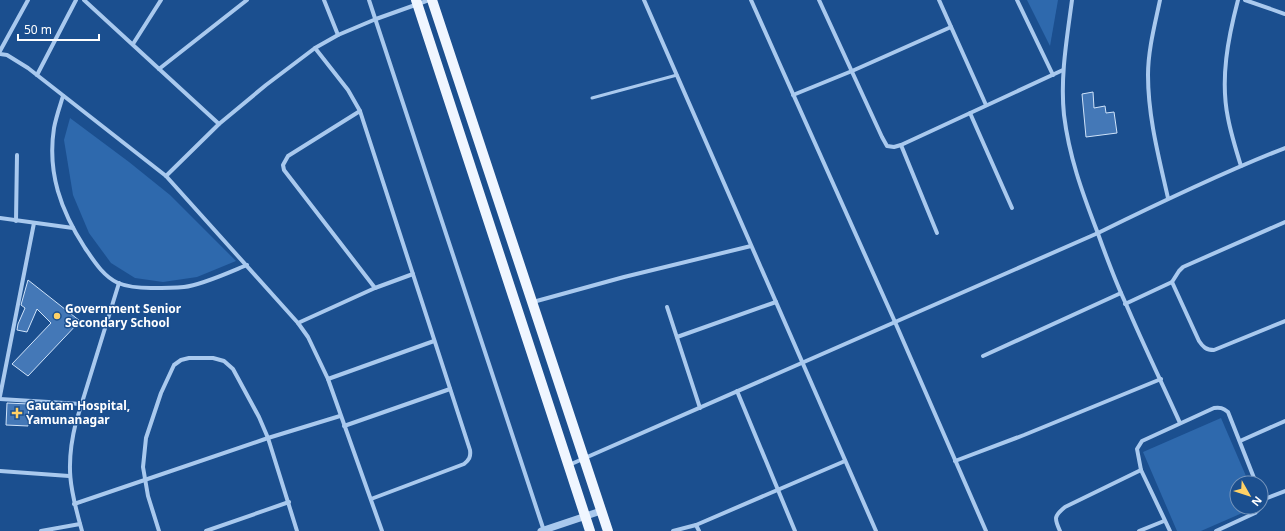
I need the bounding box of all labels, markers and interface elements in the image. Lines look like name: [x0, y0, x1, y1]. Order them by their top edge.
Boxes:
scale bar: [18, 16, 99, 42]
text: 50 m: [24, 21, 52, 38]
place label: Government Senior Secondary School: [65, 300, 182, 331]
marker: Government Senior Secondary School: [52, 311, 62, 321]
place label: Gautam Hospital, Yamunanagar: [26, 397, 130, 428]
marker: Gautam Hospital, Yamunanagar: [11, 407, 23, 419]
north arrow: [1229, 475, 1269, 515]
text: N: [1249, 493, 1266, 510]

